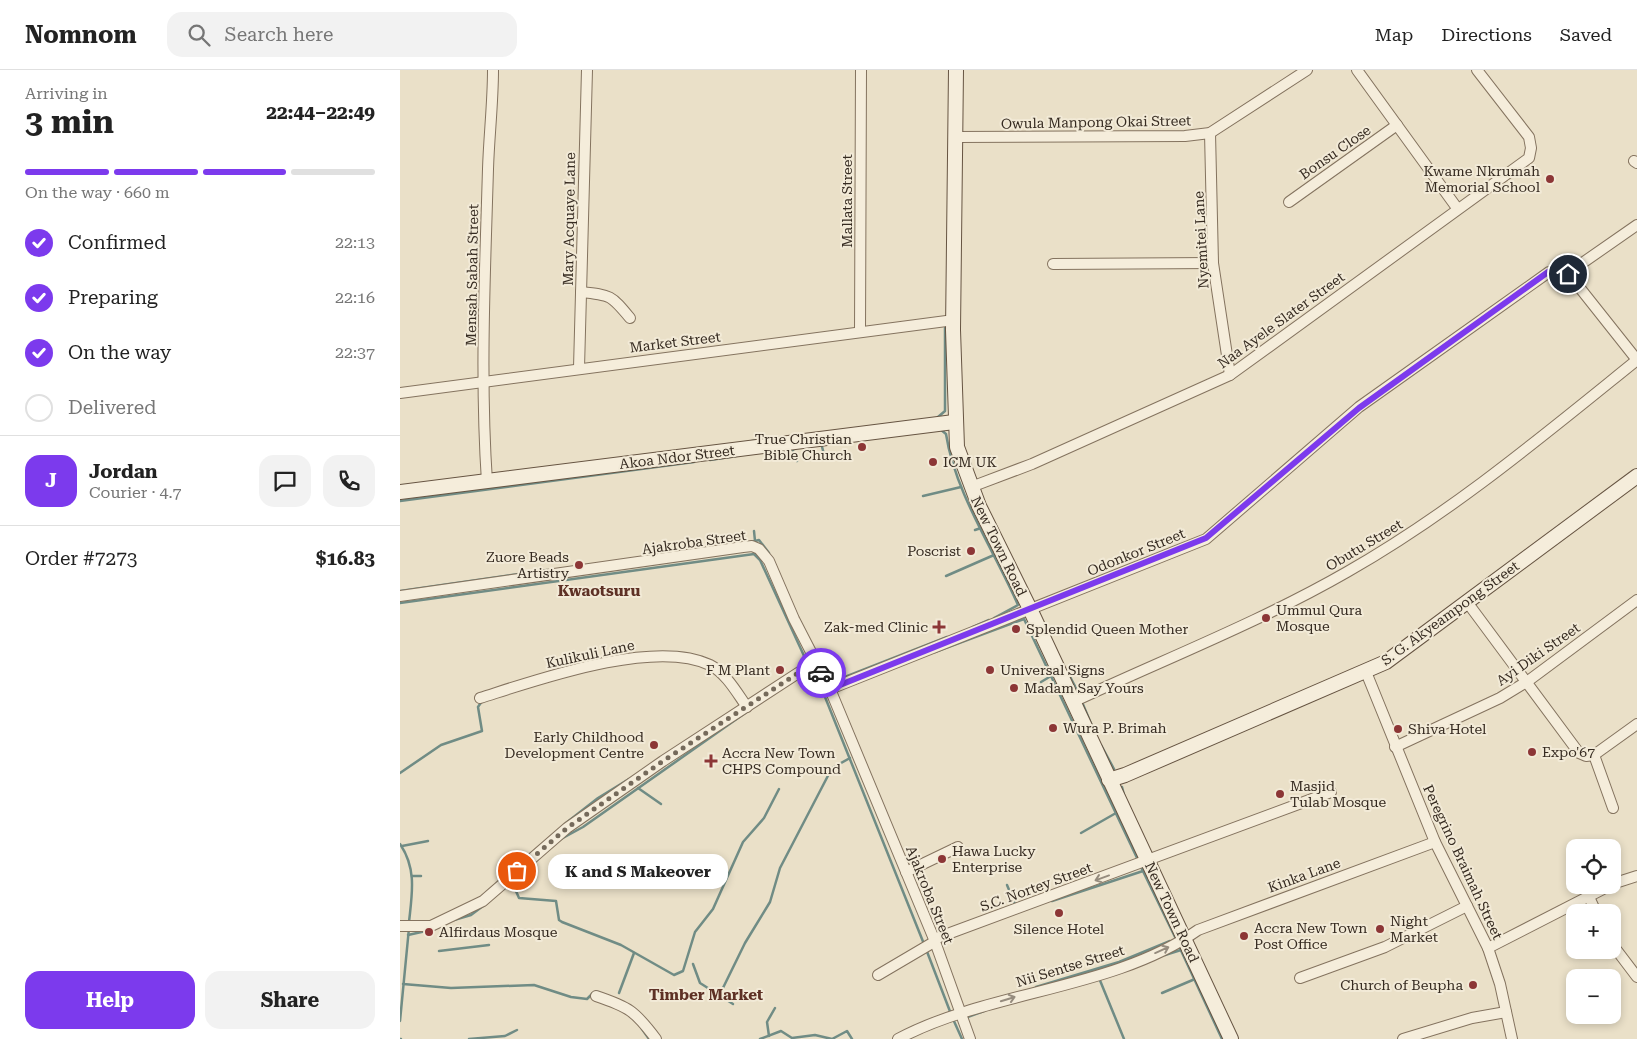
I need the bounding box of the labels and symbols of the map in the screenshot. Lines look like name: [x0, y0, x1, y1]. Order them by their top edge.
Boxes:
street label: Owula Manpong Okai Street: [1001, 112, 1191, 132]
street label: Bonsu Close: [1296, 121, 1374, 182]
street label: Mary Acquaye Lane: [560, 152, 578, 286]
street label: Mallata Street: [839, 154, 855, 248]
place label: Kwame Nkrumah Memorial School: [1423, 163, 1541, 195]
marker: Kwame Nkrumah Memorial School: [1544, 173, 1556, 185]
street label: Nyemitei Lane: [1190, 190, 1212, 289]
street label: Mensah Sabah Street: [463, 204, 481, 346]
pin: [1547, 253, 1589, 295]
street label: Naa Ayele Slater Street: [1215, 269, 1347, 371]
street label: Market Street: [629, 328, 721, 356]
place label: True Christian Bible Church: [755, 431, 852, 463]
marker: True Christian Bible Church: [856, 441, 868, 453]
street label: Akoa Ndor Street: [618, 442, 736, 472]
place label: ICM UK: [943, 454, 997, 470]
marker: ICM UK: [927, 456, 939, 468]
street label: New Town Road: [968, 493, 1030, 599]
street label: Obutu Street: [1323, 516, 1405, 574]
street label: Odonkor Street: [1085, 525, 1187, 579]
street label: Ajakroba Street: [641, 527, 747, 557]
place label: Poscrist: [907, 543, 961, 559]
marker: Poscrist: [965, 545, 977, 557]
place label: Zuore Beads Artistry: [486, 549, 570, 581]
street label: S. G. Akyeampong Street: [1378, 558, 1522, 668]
marker: Zuore Beads Artistry: [573, 559, 585, 571]
district label: Kwaotsuru: [558, 582, 640, 600]
place label: Ummul Qura Mosque: [1276, 602, 1362, 634]
marker: Ummul Qura Mosque: [1260, 612, 1272, 624]
place label: Zak-med Clinic: [824, 619, 928, 635]
street label: Ayi Diki Street: [1493, 619, 1583, 689]
marker: Zak-med Clinic: [932, 620, 946, 634]
place label: Splendid Queen Mother: [1026, 621, 1188, 637]
marker: Splendid Queen Mother: [1010, 623, 1022, 635]
street label: Kulikuli Lane: [544, 637, 636, 671]
courier: [796, 648, 846, 698]
place label: F M Plant: [706, 662, 770, 678]
place label: Universal Signs: [1000, 662, 1105, 678]
marker: F M Plant: [774, 664, 786, 676]
marker: Universal Signs: [984, 664, 996, 676]
place label: Madam Say Yours: [1024, 680, 1144, 696]
marker: Madam Say Yours: [1008, 682, 1020, 694]
place label: Wura P. Brimah: [1063, 720, 1167, 736]
place label: Shiva Hotel: [1408, 721, 1487, 737]
marker: Wura P. Brimah: [1047, 722, 1059, 734]
marker: Shiva Hotel: [1392, 723, 1404, 735]
place label: Early Childhood Development Centre: [505, 729, 644, 761]
marker: Early Childhood Development Centre: [648, 739, 660, 751]
place label: Expo'67: [1542, 744, 1595, 760]
place label: Accra New Town CHPS Compound: [722, 745, 841, 777]
marker: Expo'67: [1526, 746, 1538, 758]
marker: Accra New Town CHPS Compound: [704, 754, 718, 768]
place label: Masjid Tulab Mosque: [1290, 778, 1386, 810]
street label: Peregrino Braimah Street: [1420, 782, 1506, 942]
marker: Masjid Tulab Mosque: [1274, 788, 1286, 800]
street label: Ajakroba Street: [903, 843, 957, 947]
place label: Hawa Lucky Enterprise: [952, 843, 1036, 875]
pin: [496, 850, 538, 892]
marker: Hawa Lucky Enterprise: [936, 853, 948, 865]
callout: K and S Makeover: [547, 854, 727, 888]
street label: Kinka Lane: [1266, 854, 1343, 896]
street label: S.C. Nortey Street: [978, 859, 1094, 915]
street label: New Town Road: [1142, 859, 1202, 965]
one-way arrow: [1095, 874, 1110, 883]
marker: Silence Hotel: [1053, 907, 1065, 919]
place label: Night Market: [1390, 913, 1438, 945]
place label: Accra New Town Post Office: [1254, 920, 1367, 952]
place label: Silence Hotel: [1014, 921, 1105, 937]
marker: Night Market: [1374, 923, 1386, 935]
place label: Alfirdaus Mosque: [439, 924, 558, 940]
marker: Alfirdaus Mosque: [423, 926, 435, 938]
marker: Accra New Town Post Office: [1238, 930, 1250, 942]
street label: Nii Sentse Street: [1014, 942, 1126, 990]
one-way arrow: [1154, 945, 1169, 955]
place label: Church of Beupha: [1340, 977, 1463, 993]
marker: Church of Beupha: [1467, 979, 1479, 991]
district label: Timber Market: [649, 986, 763, 1004]
one-way arrow: [999, 994, 1015, 1004]

